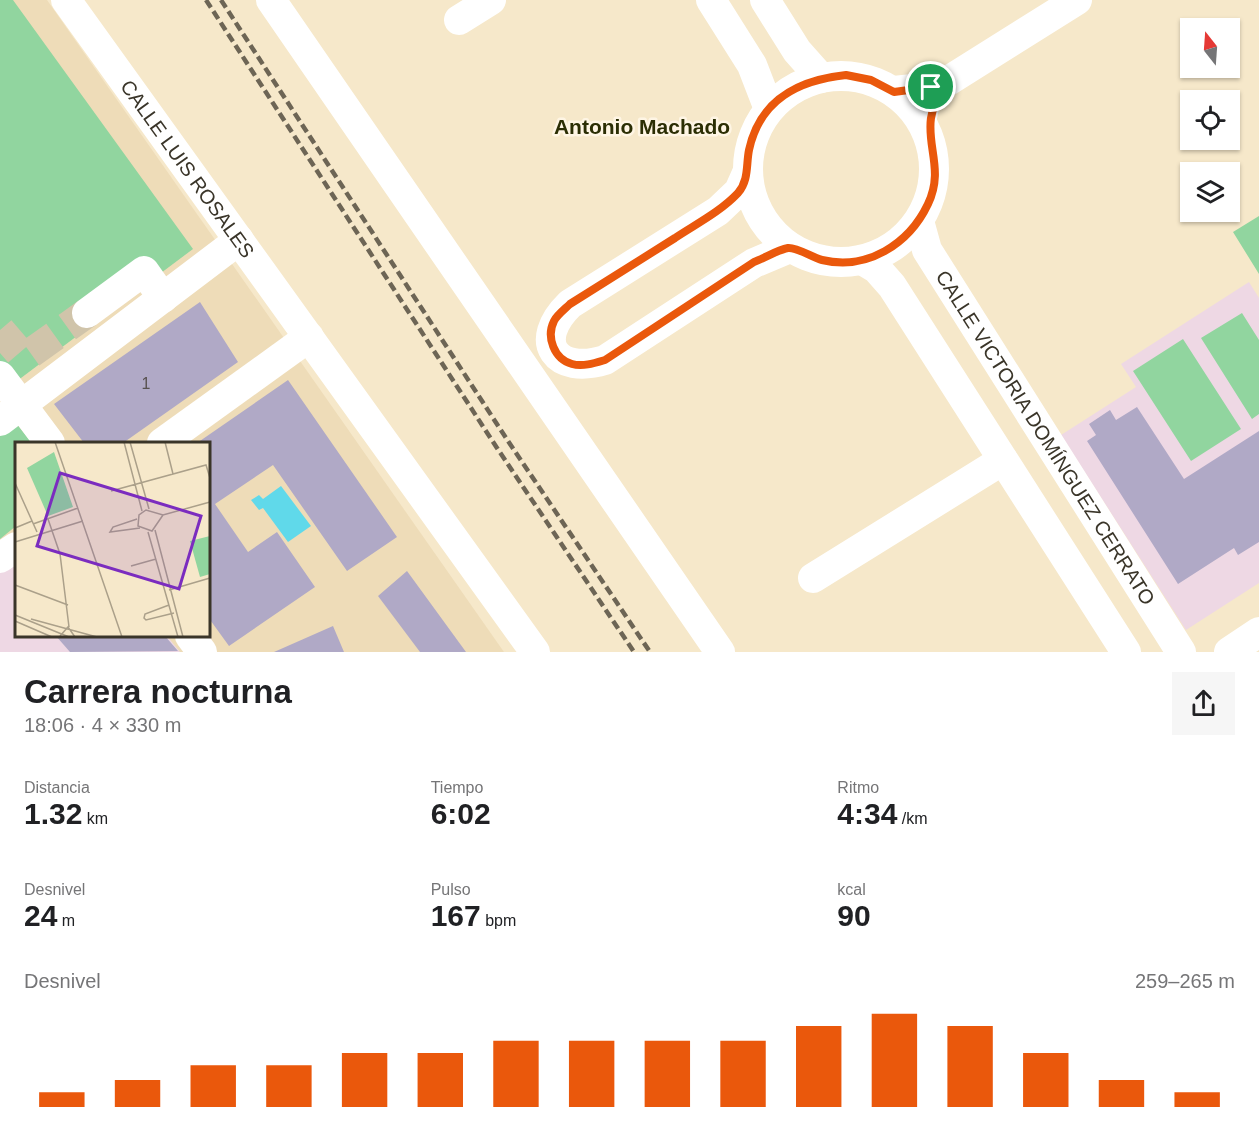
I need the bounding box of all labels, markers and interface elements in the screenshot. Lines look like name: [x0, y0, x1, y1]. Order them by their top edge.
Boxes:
north arrow: [1180, 18, 1240, 78]
map controls: [1180, 18, 1240, 222]
pin: [905, 61, 956, 112]
icon: arrive: [914, 70, 947, 103]
street label: CALLE LUIS ROSALES: [116, 76, 259, 262]
button: locate: [1180, 90, 1240, 150]
district label: Antonio Machado: [554, 115, 730, 138]
button: layers: [1180, 162, 1240, 222]
street label: CALLE VICTORIA DOMÍNGUEZ CERRATO: [932, 266, 1159, 609]
house number: 1: [142, 375, 151, 392]
inset map: [15, 442, 210, 637]
button: share: [1172, 672, 1235, 735]
text: Carrera nocturna: [24, 673, 292, 710]
text: 18:06 · 4 × 330 m: [24, 714, 181, 736]
text: Distancia: [24, 779, 90, 796]
text: Tiempo: [431, 779, 483, 796]
text: Ritmo: [837, 779, 879, 796]
text: 1.32: [24, 797, 82, 830]
text: 6:02: [431, 797, 491, 830]
text: 4:34: [837, 797, 897, 830]
text: km: [82, 810, 108, 827]
text: /km: [897, 810, 928, 827]
text: Desnivel: [24, 881, 85, 898]
text: Pulso: [431, 881, 471, 898]
text: kcal: [837, 881, 866, 898]
text: 24: [24, 899, 57, 932]
text: 167: [431, 899, 481, 932]
text: 90: [837, 899, 871, 932]
text: m: [57, 912, 75, 929]
text: bpm: [481, 912, 516, 929]
text: Desnivel: [24, 970, 101, 992]
text: 259–265 m: [1135, 970, 1235, 992]

